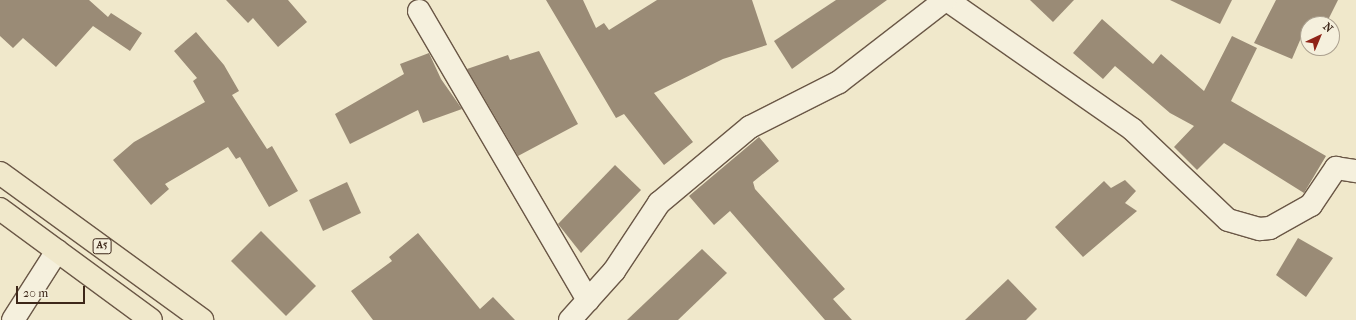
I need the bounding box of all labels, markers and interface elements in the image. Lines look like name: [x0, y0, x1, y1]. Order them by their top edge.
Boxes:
north arrow: [1300, 16, 1340, 56]
text: N: [1320, 20, 1336, 35]
road number: A5: [92, 238, 112, 254]
scale bar: [18, 278, 87, 304]
text: 20 m: [23, 286, 48, 300]

